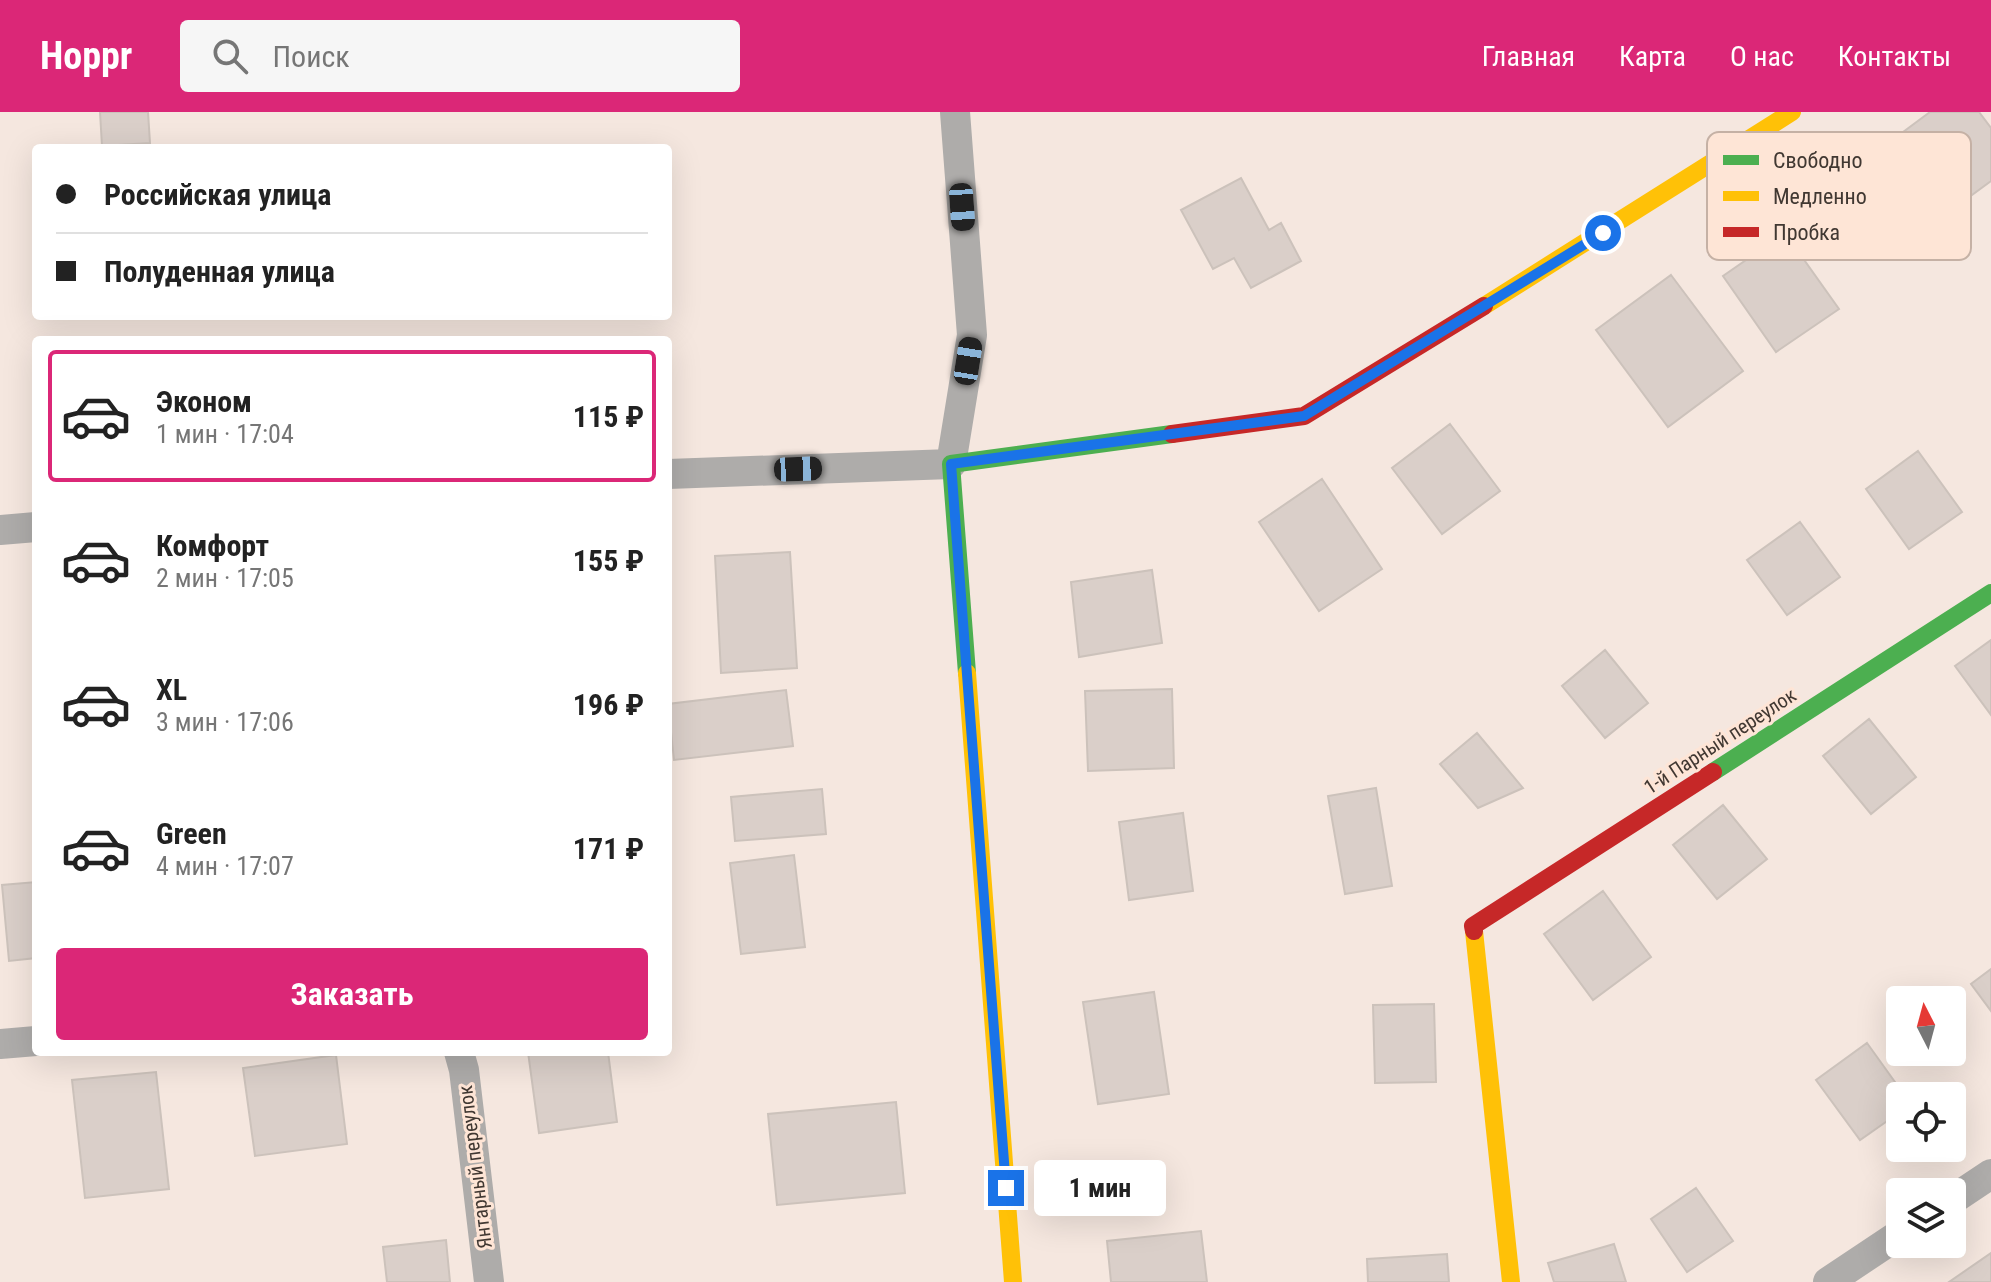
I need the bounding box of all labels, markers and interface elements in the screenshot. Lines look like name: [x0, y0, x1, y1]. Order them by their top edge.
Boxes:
search box: [180, 20, 740, 92]
text: Hoppr: [40, 34, 132, 78]
icon: search: [208, 34, 252, 78]
text: Поиск: [272, 39, 350, 74]
text: Главная: [1482, 40, 1575, 73]
text: Карта: [1619, 40, 1686, 73]
text: О нас: [1730, 40, 1794, 73]
text: Контакты: [1838, 40, 1951, 73]
legend: [1707, 132, 1971, 260]
text: Свободно: [1773, 148, 1863, 173]
text: Российская улица: [104, 177, 331, 212]
car: [948, 182, 976, 232]
text: Медленно: [1773, 184, 1867, 209]
route start: [1585, 215, 1621, 251]
text: Пробка: [1773, 220, 1840, 245]
text: Полуденная улица: [104, 254, 335, 289]
car: [952, 335, 984, 387]
icon: car: [60, 380, 132, 452]
text: Эконом: [156, 384, 252, 419]
text: 115 ₽: [573, 399, 644, 434]
text: 1 мин · 17:04: [156, 419, 294, 449]
car: [774, 456, 822, 482]
icon: car: [60, 524, 132, 596]
text: Комфорт: [156, 528, 269, 563]
text: 155 ₽: [573, 543, 644, 578]
text: 2 мин · 17:05: [156, 563, 294, 593]
icon: car: [60, 668, 132, 740]
text: XL: [156, 672, 187, 707]
street label: 1-й Парный переулок: [1639, 683, 1801, 799]
text: 196 ₽: [573, 687, 644, 722]
text: 3 мин · 17:06: [156, 707, 294, 737]
icon: car: [60, 812, 132, 884]
text: Green: [156, 816, 227, 851]
text: 171 ₽: [573, 831, 644, 866]
text: 4 мин · 17:07: [156, 851, 294, 881]
button: Заказать: [56, 948, 648, 1040]
north arrow: [1886, 986, 1966, 1066]
map controls: [1886, 986, 1966, 1258]
button: locate: [1886, 1082, 1966, 1162]
street label: Янтарный переулок: [453, 1084, 497, 1250]
callout: 1 мин: [1034, 1160, 1166, 1216]
route end: [988, 1170, 1024, 1206]
text: 1 мин: [1069, 1173, 1131, 1203]
button: layers: [1886, 1178, 1966, 1258]

